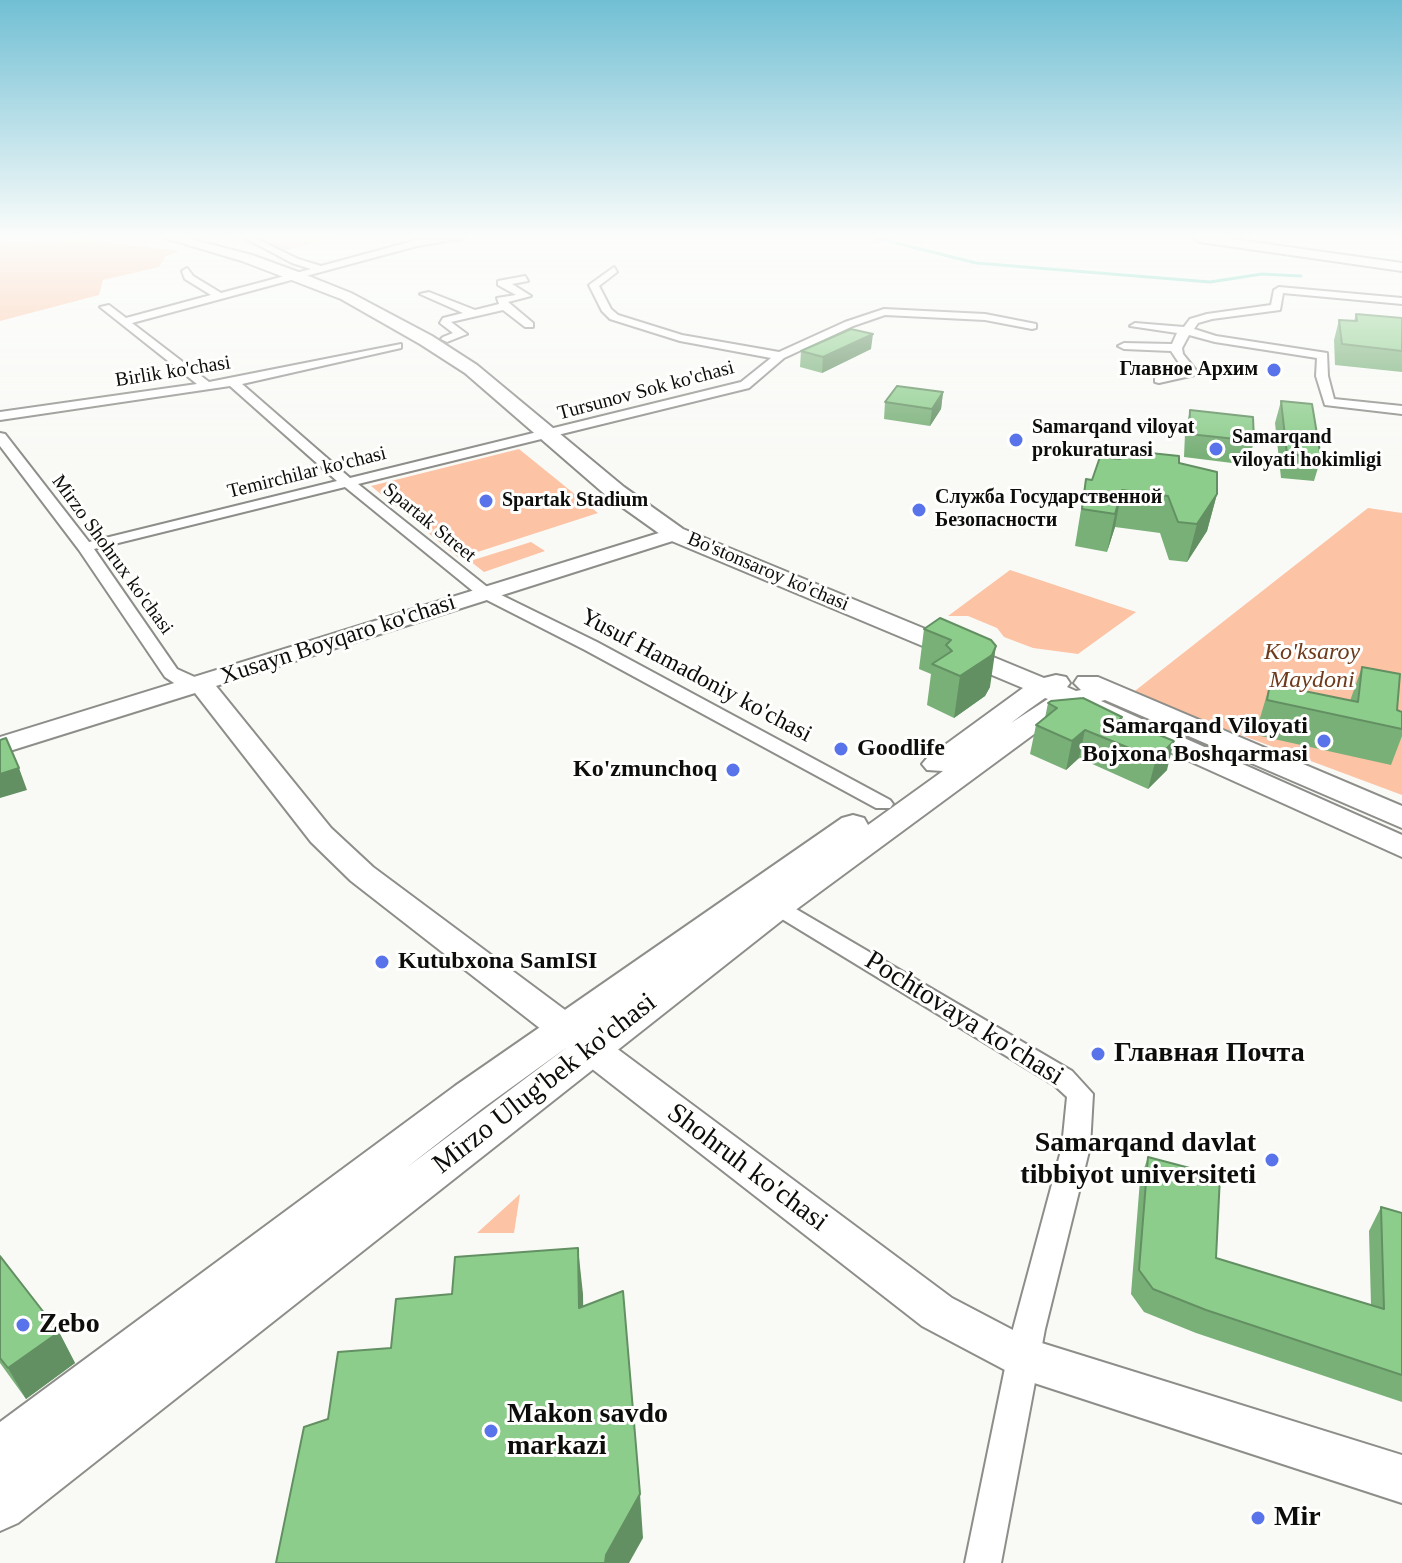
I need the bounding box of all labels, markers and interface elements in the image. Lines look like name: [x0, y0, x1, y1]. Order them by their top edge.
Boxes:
street label: Birlik ko'chasi: [114, 351, 232, 393]
street label: Tursunov Sok ko'chasi: [555, 356, 737, 426]
place label: Главное Архим: [1119, 358, 1258, 382]
marker: Главное Архим: [1265, 361, 1283, 379]
place label: Samarqand viloyat prokuraturasi: [1032, 416, 1194, 463]
place label: Samarqand viloyati hokimligi: [1232, 426, 1381, 473]
marker: Samarqand viloyat prokuraturasi: [1007, 431, 1025, 449]
marker: Samarqand viloyati hokimligi: [1207, 440, 1225, 458]
street label: Temirchilar ko'chasi: [225, 442, 389, 504]
street label: Mirzo Shohrux ko'chasi: [46, 471, 178, 639]
street label: Spartak Street: [378, 478, 480, 568]
place label: Служба Государственной Безопасности: [935, 486, 1162, 533]
place label: Spartak Stadium: [502, 489, 648, 513]
marker: Spartak Stadium: [477, 492, 495, 510]
marker: Служба Государственной Безопасности: [910, 501, 928, 519]
street label: Bo'stonsaroy ko'chasi: [684, 527, 852, 617]
street label: Xusayn Boyqaro ko'chasi: [217, 588, 459, 692]
street label: Yusuf Hamadoniy ko'chasi: [576, 603, 816, 749]
park label: Ko'ksaroy Maydoni: [1264, 639, 1360, 695]
place label: Samarqand Viloyati Bojxona Boshqarmasi: [1082, 713, 1308, 769]
marker: Samarqand Viloyati Bojxona Boshqarmasi: [1315, 732, 1333, 750]
place label: Goodlife: [857, 735, 945, 763]
marker: Goodlife: [832, 740, 850, 758]
place label: Ko'zmunchoq: [573, 756, 717, 784]
marker: Ko'zmunchoq: [724, 761, 742, 779]
street label: Pochtovaya ko'chasi: [858, 944, 1070, 1094]
place label: Kutubxona SamISI: [398, 948, 597, 976]
marker: Kutubxona SamISI: [373, 953, 391, 971]
street label: Mirzo Ulug'bek ko'chasi: [427, 986, 663, 1182]
place label: Главная Почта: [1114, 1037, 1305, 1071]
marker: Главная Почта: [1089, 1045, 1107, 1063]
street label: Shohruh ko'chasi: [660, 1097, 834, 1239]
place label: Samarqand davlat tibbiyot universiteti: [1020, 1127, 1256, 1193]
marker: Samarqand davlat tibbiyot universiteti: [1263, 1151, 1281, 1169]
place label: Zebo: [39, 1308, 100, 1342]
marker: Zebo: [14, 1316, 32, 1334]
place label: Makon savdo markazi: [507, 1398, 668, 1464]
marker: Makon savdo markazi: [482, 1422, 500, 1440]
place label: Mir: [1274, 1501, 1321, 1535]
marker: Mir: [1249, 1509, 1267, 1527]

